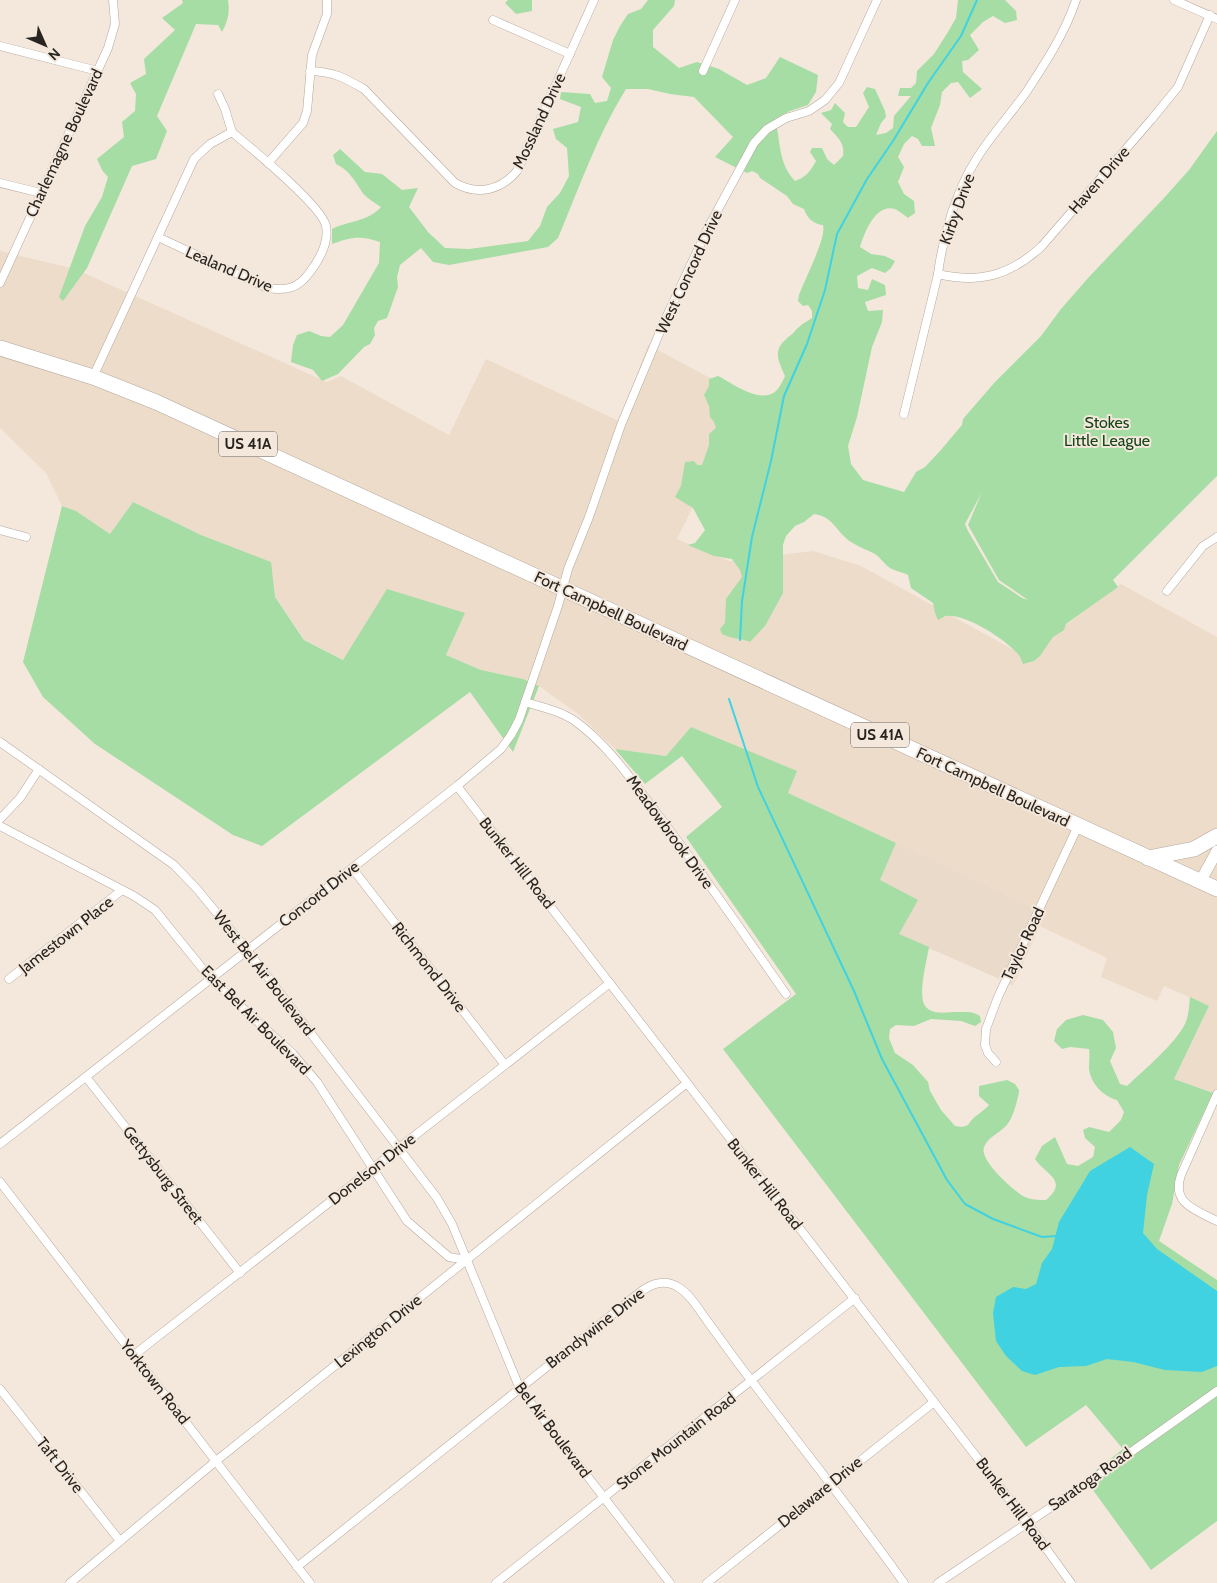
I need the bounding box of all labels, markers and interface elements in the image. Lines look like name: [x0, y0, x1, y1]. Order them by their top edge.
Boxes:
north arrow: [20, 20, 70, 70]
text: N: [44, 44, 64, 64]
street label: Charlemagne Boulevard: [21, 66, 107, 220]
street label: Mossland Drive: [508, 70, 570, 172]
street label: Haven Drive: [1065, 142, 1133, 218]
street label: Kirby Drive: [935, 171, 979, 247]
street label: West Concord Drive: [652, 207, 726, 337]
street label: Lealand Drive: [183, 242, 275, 296]
park label: Stokes Little League: [1064, 413, 1150, 450]
road number: US 41A: [219, 432, 277, 456]
street label: Fort Campbell Boulevard: [531, 567, 691, 655]
road number: US 41A: [851, 722, 909, 748]
street label: Fort Campbell Boulevard: [913, 743, 1073, 831]
street label: Meadowbrook Drive: [622, 771, 718, 893]
street label: Bunker Hill Road: [475, 813, 559, 913]
street label: Concord Drive: [275, 857, 363, 931]
street label: Jamestown Place: [14, 892, 117, 978]
street label: Taylor Road: [998, 904, 1048, 984]
street label: West Bel Air Boulevard: [209, 907, 319, 1039]
street label: Richmond Drive: [388, 918, 470, 1016]
street label: East Bel Air Boulevard: [197, 961, 315, 1079]
street label: Gettysburg Street: [119, 1122, 208, 1228]
street label: Donelson Drive: [325, 1129, 419, 1209]
street label: Bunker Hill Road: [723, 1134, 807, 1234]
street label: Brandywine Drive: [542, 1284, 648, 1372]
street label: Lexington Drive: [331, 1290, 425, 1372]
street label: Yorktown Road: [116, 1335, 194, 1428]
street label: Bel Air Boulevard: [511, 1378, 595, 1482]
street label: Stone Mountain Road: [612, 1388, 740, 1494]
street label: Taft Drive: [32, 1433, 88, 1497]
street label: Saratoga Road: [1045, 1443, 1135, 1515]
street label: Delaware Drive: [774, 1452, 866, 1532]
street label: Bunker Hill Road: [972, 1454, 1054, 1554]

